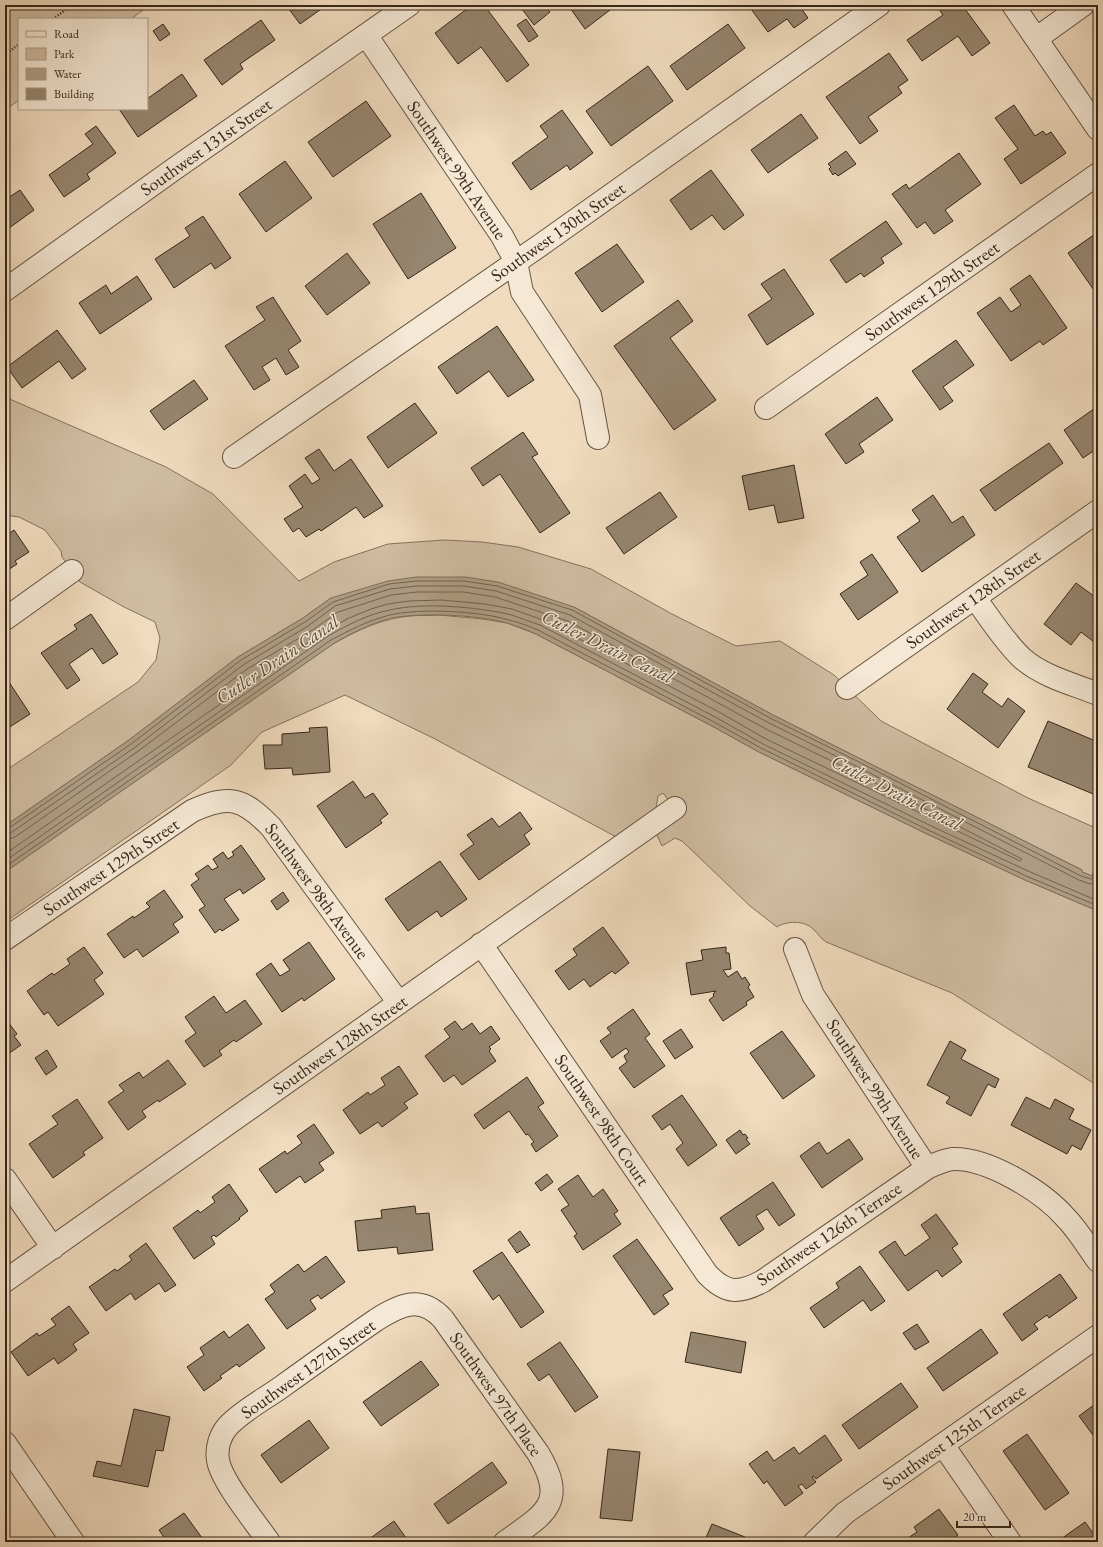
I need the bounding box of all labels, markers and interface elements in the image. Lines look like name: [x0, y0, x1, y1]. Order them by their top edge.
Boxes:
legend: [18, 18, 148, 110]
text: Road: [54, 26, 80, 42]
text: Park: [54, 46, 75, 62]
text: Water: [54, 66, 81, 82]
text: Building: [54, 86, 95, 102]
street label: Southwest 131st Street: [135, 92, 276, 201]
street label: Southwest 99th Avenue: [402, 96, 512, 244]
street label: Southwest 130th Street: [486, 176, 630, 287]
street label: Southwest 129th Street: [860, 235, 1004, 346]
street label: Southwest 128th Street: [901, 543, 1045, 654]
water label: Cutler Drain Canal: [538, 604, 678, 689]
water label: Cutler Drain Canal: [211, 609, 344, 710]
water label: Cutler Drain Canal: [827, 749, 967, 836]
street label: Southwest 129th Street: [38, 812, 183, 921]
street label: Southwest 98th Avenue: [260, 818, 375, 963]
street label: Southwest 128th Street: [268, 989, 412, 1100]
street label: Southwest 99th Avenue: [821, 1014, 929, 1163]
street label: Southwest 98th Court: [550, 1050, 655, 1190]
street label: Southwest 126th Terrace: [752, 1177, 906, 1291]
street label: Southwest 127th Street: [236, 1313, 380, 1424]
street label: Southwest 97th Place: [445, 1327, 548, 1460]
street label: Southwest 125th Terrace: [877, 1378, 1030, 1495]
scale bar: [957, 1503, 1010, 1529]
text: 20 m: [963, 1509, 987, 1525]

